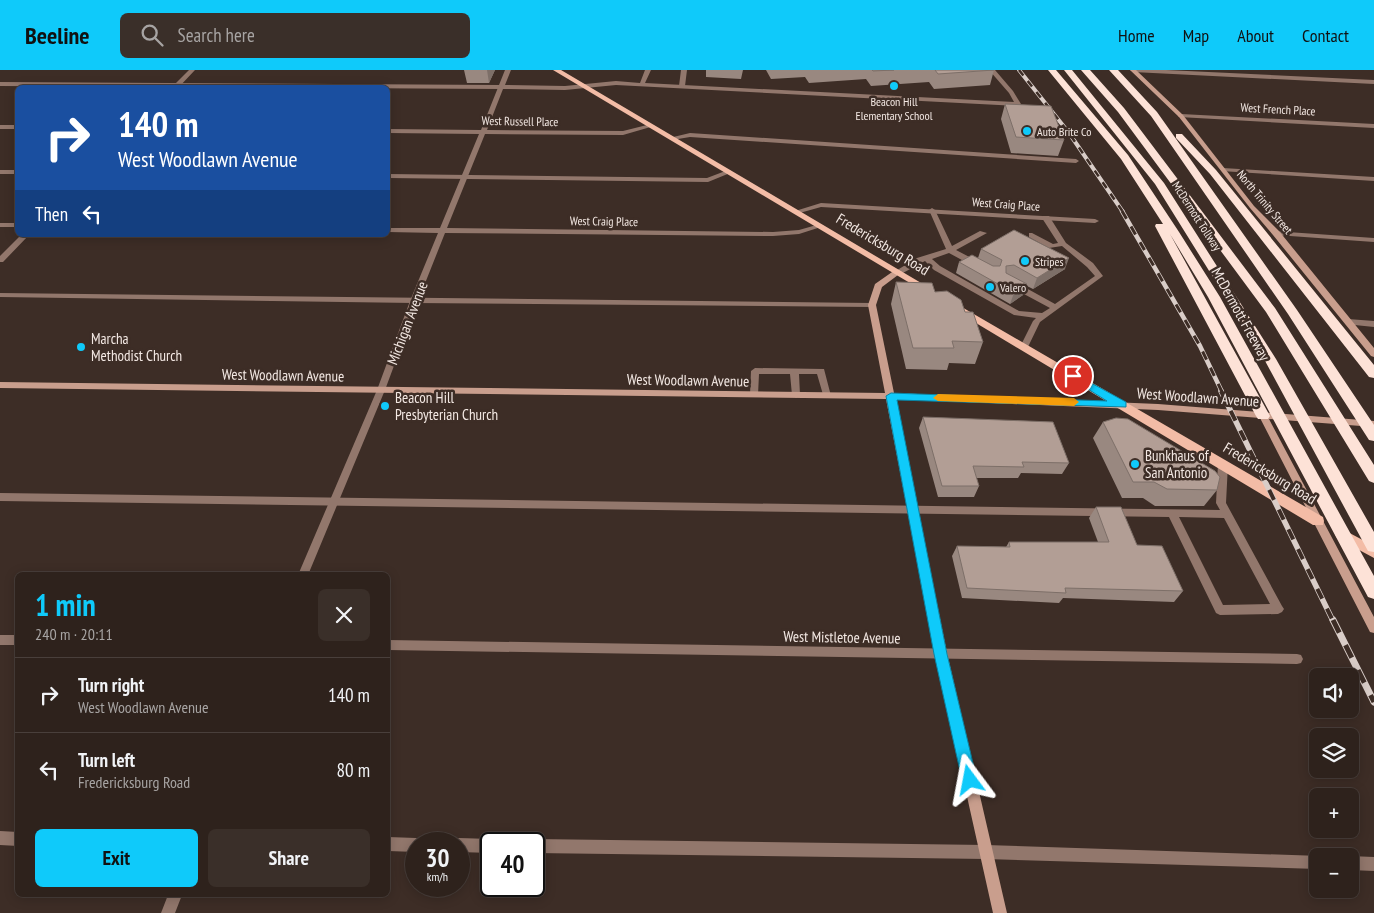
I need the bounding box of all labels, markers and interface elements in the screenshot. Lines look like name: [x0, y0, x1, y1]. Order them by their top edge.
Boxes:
search box: [120, 13, 470, 58]
text: Beeline: [25, 20, 90, 51]
icon: search: [138, 21, 166, 49]
text: Search here: [178, 23, 255, 47]
text: Home: [1118, 24, 1155, 47]
text: Map: [1183, 24, 1209, 47]
text: About: [1237, 24, 1274, 47]
text: Contact: [1302, 24, 1349, 47]
marker: Beacon Hill Elementary School: [888, 80, 900, 92]
place label: Beacon Hill Elementary School: [856, 94, 933, 123]
street label: West French Place: [1240, 100, 1316, 118]
text: 140 m: [118, 101, 199, 147]
icon: right: [35, 105, 100, 170]
street label: West Russell Place: [482, 113, 559, 129]
place label: Auto Brite Co: [1037, 124, 1091, 139]
marker: Auto Brite Co: [1021, 125, 1033, 137]
text: West Woodlawn Avenue: [118, 145, 298, 173]
street label: North Trinity Street: [1234, 167, 1297, 238]
street label: McDermott Tollway: [1169, 179, 1225, 254]
street label: West Craig Place: [971, 194, 1041, 214]
icon: left: [78, 200, 106, 228]
text: Then: [35, 202, 68, 226]
street label: Fredericksburg Road: [833, 209, 933, 279]
street label: West Craig Place: [570, 213, 638, 229]
place label: Stripes: [1035, 254, 1064, 269]
marker: Stripes: [1019, 255, 1031, 267]
street label: McDermott Freeway: [1208, 264, 1275, 364]
street label: Michigan Avenue: [382, 279, 432, 367]
place label: Valero: [999, 280, 1026, 295]
marker: Valero: [984, 281, 996, 293]
place label: Marcha Methodist Church: [91, 329, 182, 365]
marker: Marcha Methodist Church: [75, 341, 87, 353]
pin: [1052, 355, 1094, 397]
icon: arrive: [1059, 362, 1087, 390]
street label: West Woodlawn Avenue: [222, 364, 344, 386]
street label: West Woodlawn Avenue: [627, 369, 749, 391]
street label: West Woodlawn Avenue: [1136, 383, 1260, 411]
place label: Beacon Hill Presbyterian Church: [395, 388, 498, 424]
marker: Beacon Hill Presbyterian Church: [379, 400, 391, 412]
street label: Fredericksburg Road: [1220, 438, 1320, 508]
place label: Bunkhaus of San Antonio: [1145, 446, 1210, 482]
marker: Bunkhaus of San Antonio: [1129, 458, 1141, 470]
text: 1 min: [35, 585, 96, 624]
button: close: [318, 589, 370, 641]
text: 240 m · 20:11: [35, 624, 113, 644]
street label: West Mistletoe Avenue: [783, 626, 901, 648]
map controls: [1309, 668, 1359, 898]
button: sound: [1309, 668, 1359, 718]
text: Turn right: [78, 673, 144, 697]
icon: right: [35, 681, 63, 709]
text: 140 m: [328, 683, 370, 707]
text: West Woodlawn Avenue: [78, 697, 209, 717]
button: layers: [1309, 728, 1359, 778]
text: Turn left: [78, 748, 135, 772]
position arrow: [943, 753, 995, 805]
icon: left: [35, 756, 63, 784]
text: 80 m: [337, 758, 370, 782]
text: Fredericksburg Road: [78, 772, 190, 792]
button: +: [1309, 788, 1359, 838]
button: Exit: [35, 829, 198, 887]
button: Share: [208, 829, 370, 887]
speed limit sign: 40: [480, 832, 545, 897]
text: 30: [426, 842, 449, 874]
button: −: [1309, 848, 1359, 898]
text: km/h: [427, 869, 448, 884]

